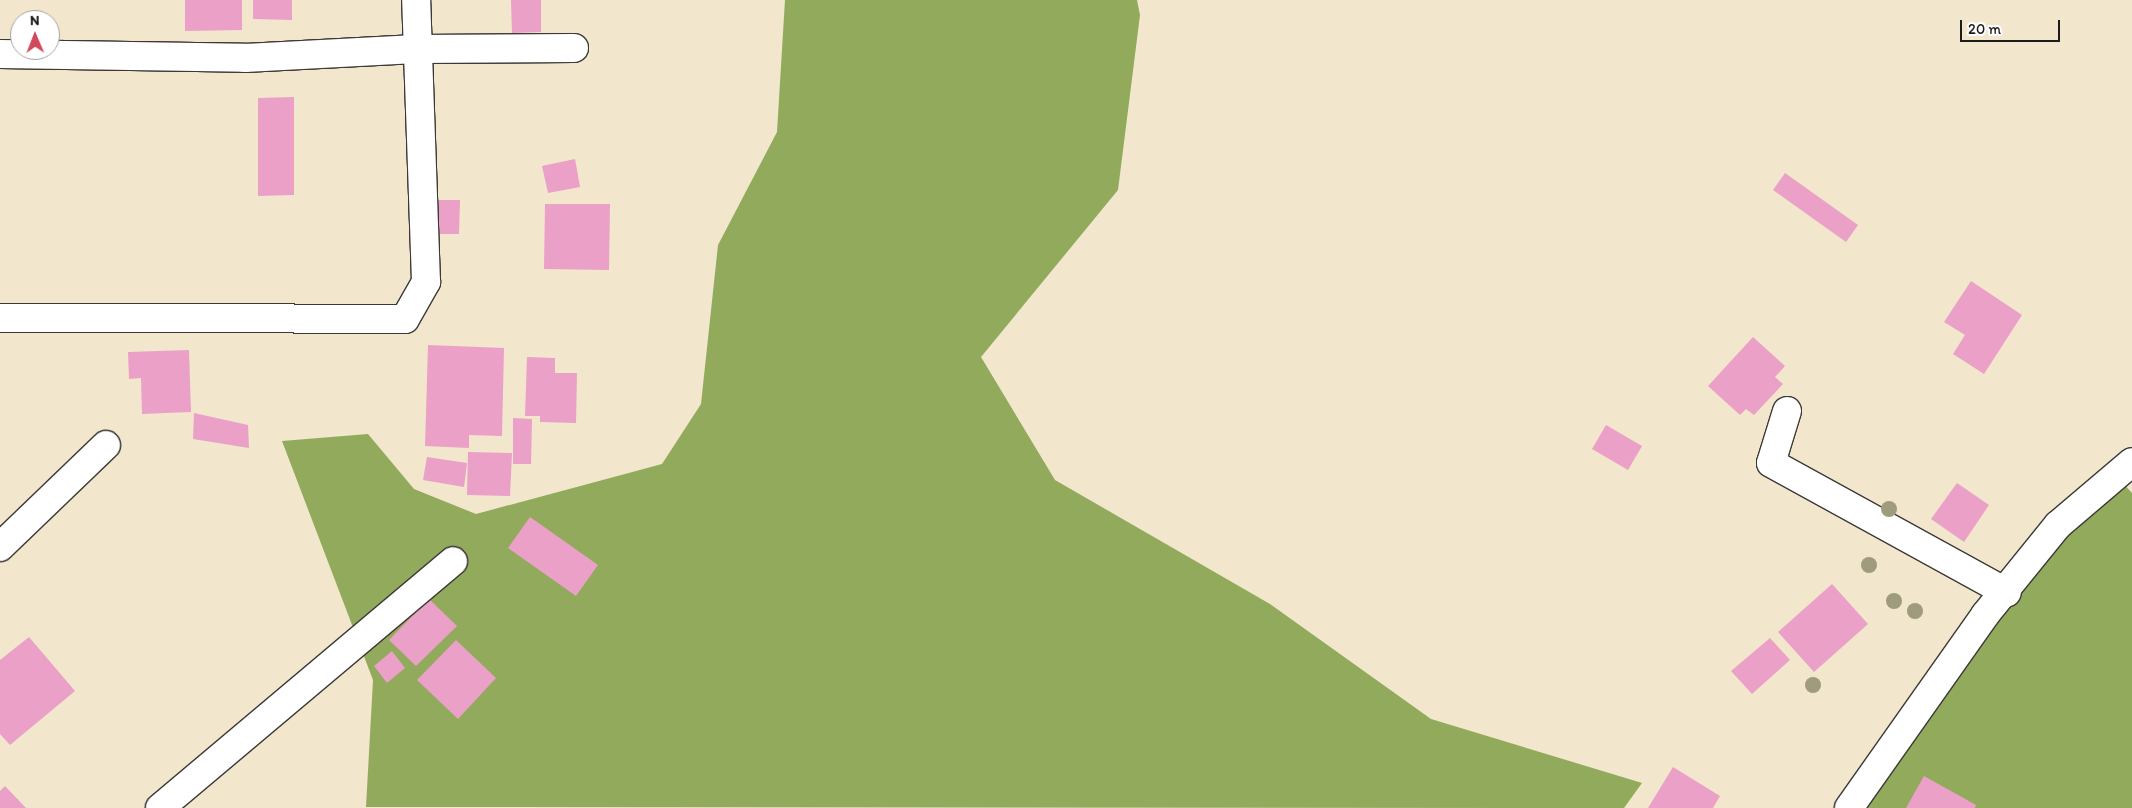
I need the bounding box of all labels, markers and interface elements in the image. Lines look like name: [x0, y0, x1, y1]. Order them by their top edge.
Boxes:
north arrow: [10, 10, 60, 60]
scale bar: [1962, 10, 2062, 42]
text: N: [30, 12, 40, 29]
text: 20 m: [1968, 20, 2001, 38]

